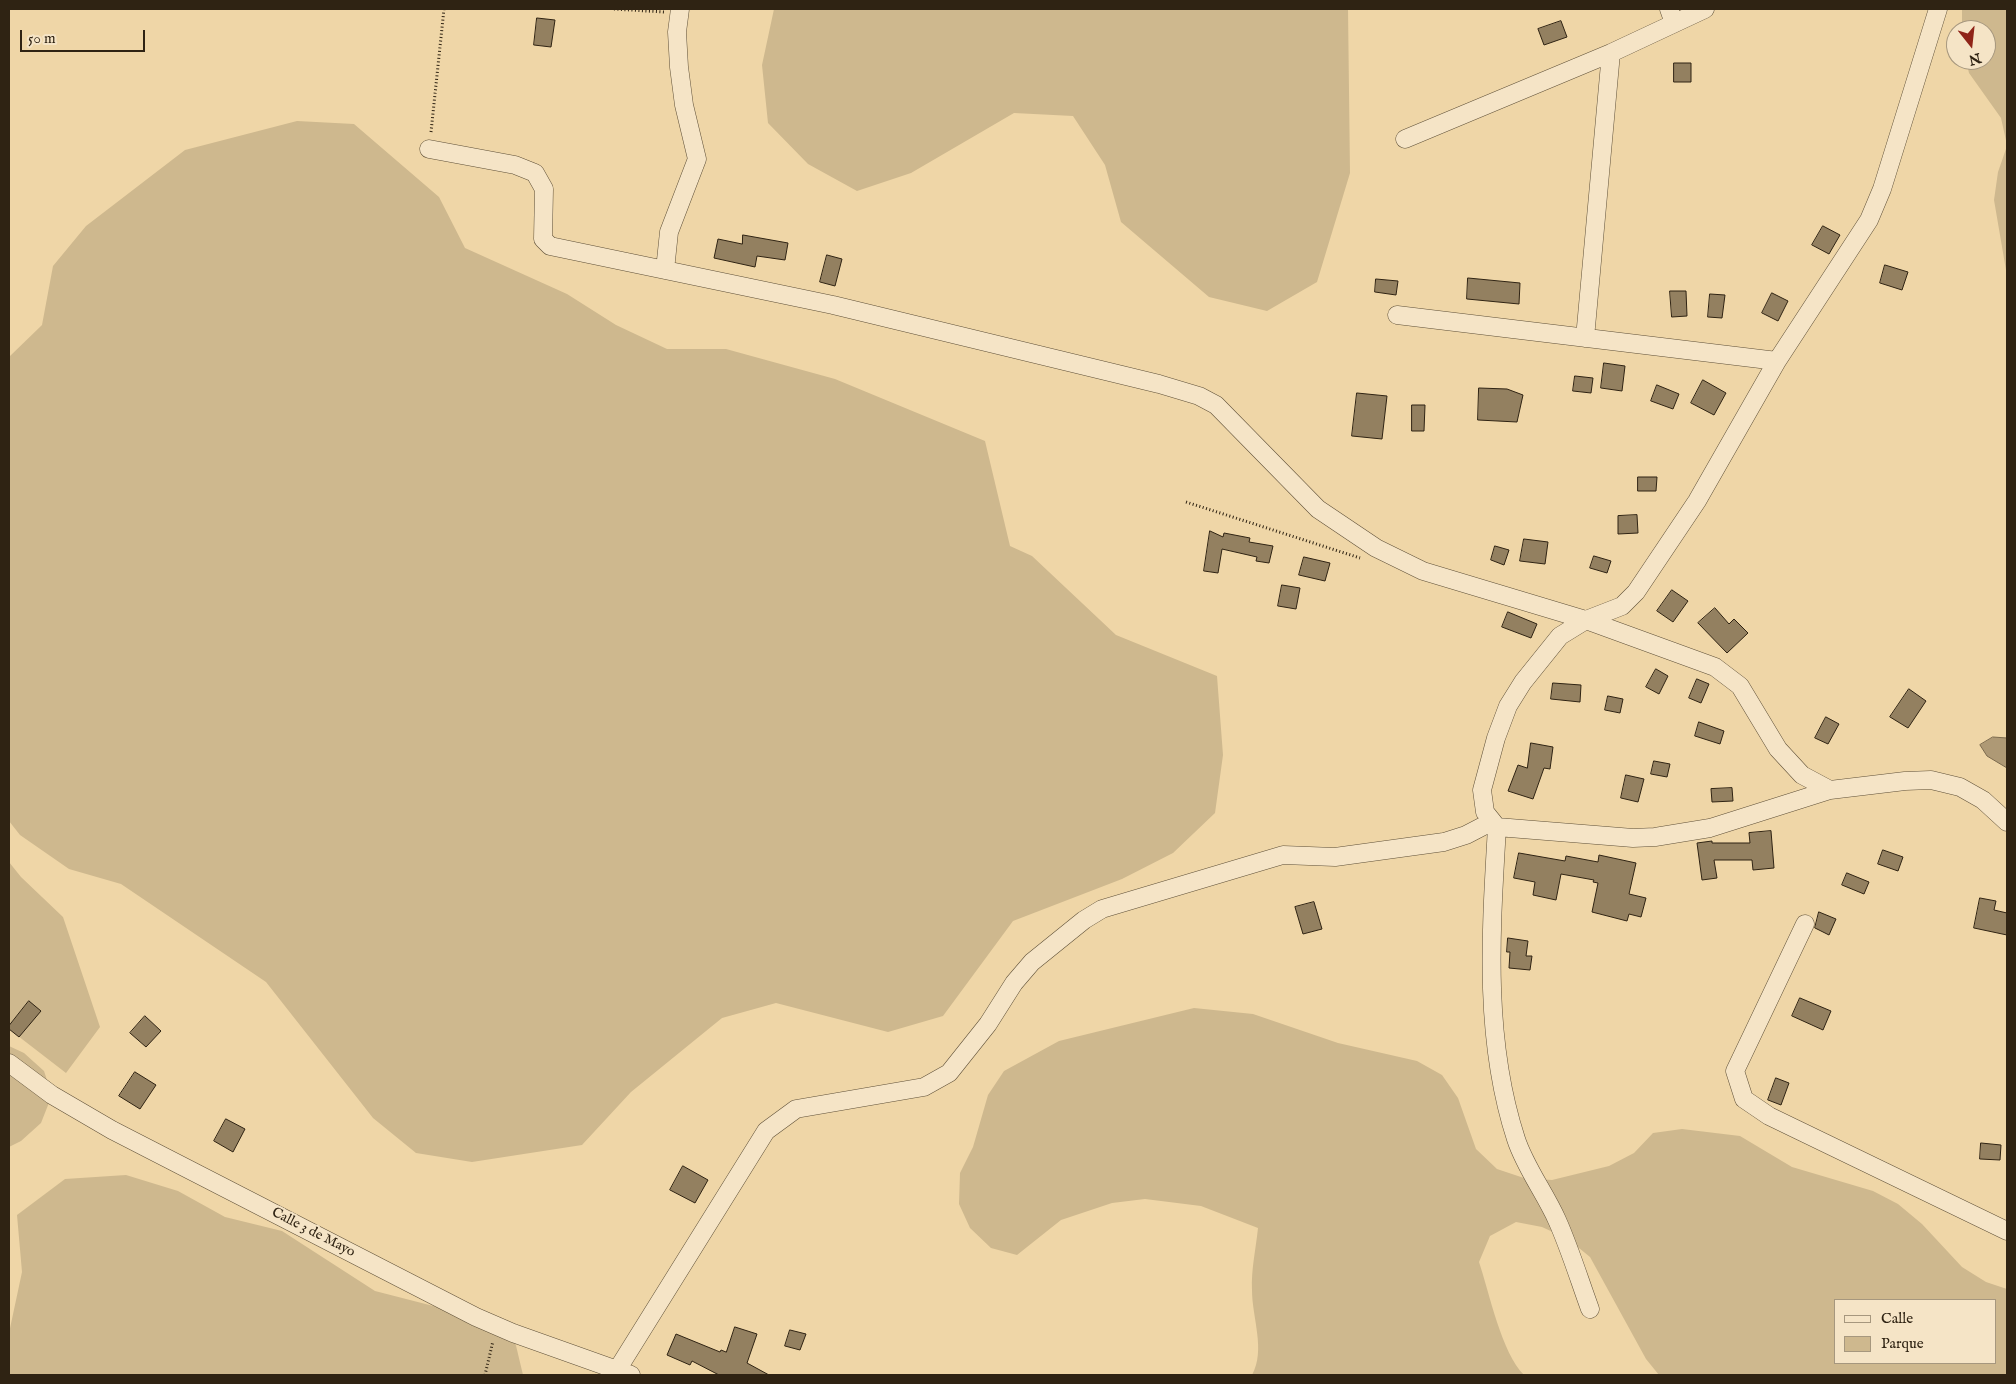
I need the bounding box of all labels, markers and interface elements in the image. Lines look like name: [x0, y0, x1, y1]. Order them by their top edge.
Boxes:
scale bar: [22, 20, 148, 52]
north arrow: [1946, 20, 1996, 70]
text: 50 m: [28, 29, 56, 48]
text: N: [1967, 48, 1983, 69]
street label: Calle 3 de Mayo: [268, 1205, 358, 1261]
legend: [1834, 1299, 1996, 1364]
text: Calle: [1881, 1309, 1913, 1328]
text: Parque: [1881, 1334, 1924, 1353]

